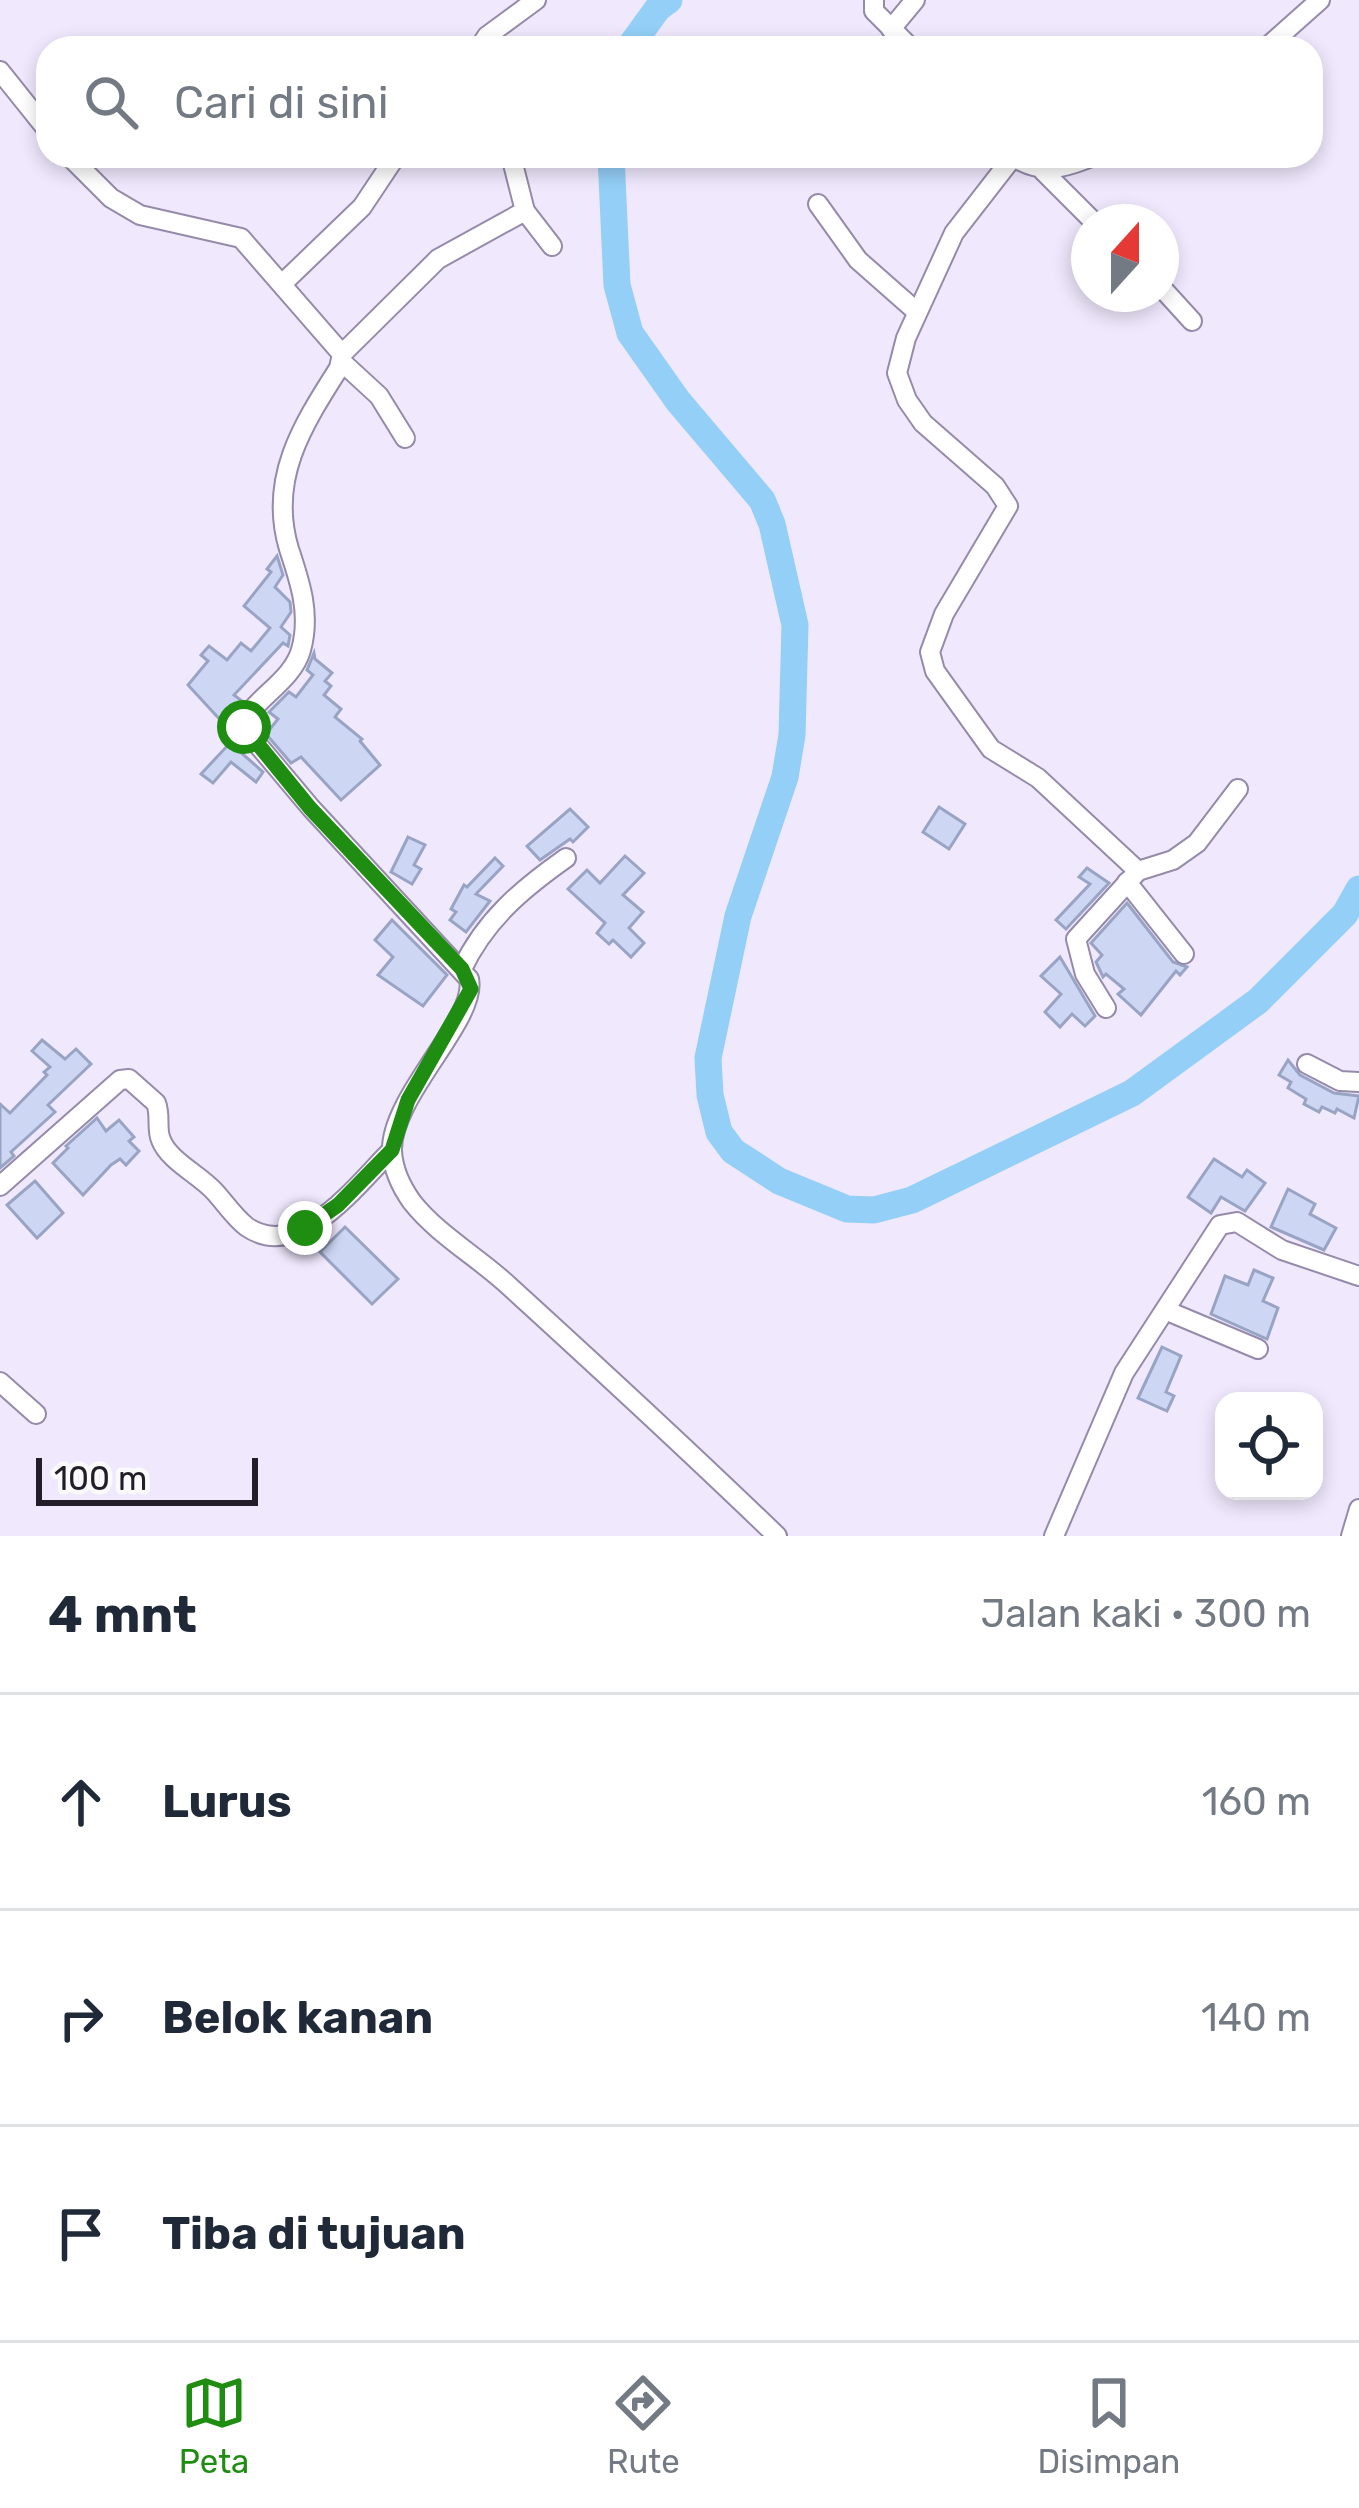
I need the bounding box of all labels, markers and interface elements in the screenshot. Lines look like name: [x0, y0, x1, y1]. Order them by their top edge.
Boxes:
search box: [36, 36, 1323, 168]
icon: search: [78, 69, 144, 135]
text: Cari di sini: [174, 76, 389, 129]
north arrow: [1071, 204, 1179, 312]
route start: [217, 700, 271, 754]
route end: [278, 1201, 332, 1255]
map controls: [1215, 1392, 1323, 1500]
button: locate: [1215, 1392, 1323, 1500]
scale bar: [36, 1452, 258, 1505]
text: 100 m: [54, 1459, 147, 1498]
text: 4 mnt: [48, 1584, 197, 1645]
text: Jalan kaki · 300 m: [981, 1591, 1311, 1637]
icon: ahead: [48, 1769, 114, 1835]
text: Lurus: [162, 1775, 292, 1828]
text: 160 m: [1202, 1779, 1311, 1825]
icon: right: [48, 1985, 114, 2051]
text: Belok kanan: [162, 1991, 433, 2044]
text: 140 m: [1201, 1995, 1311, 2041]
icon: arrive: [48, 2201, 114, 2267]
text: Tiba di tujuan: [162, 2207, 466, 2260]
tab: Peta: [179, 2370, 249, 2481]
tab: Rute: [607, 2370, 680, 2481]
tab: Disimpan: [1037, 2370, 1180, 2481]

